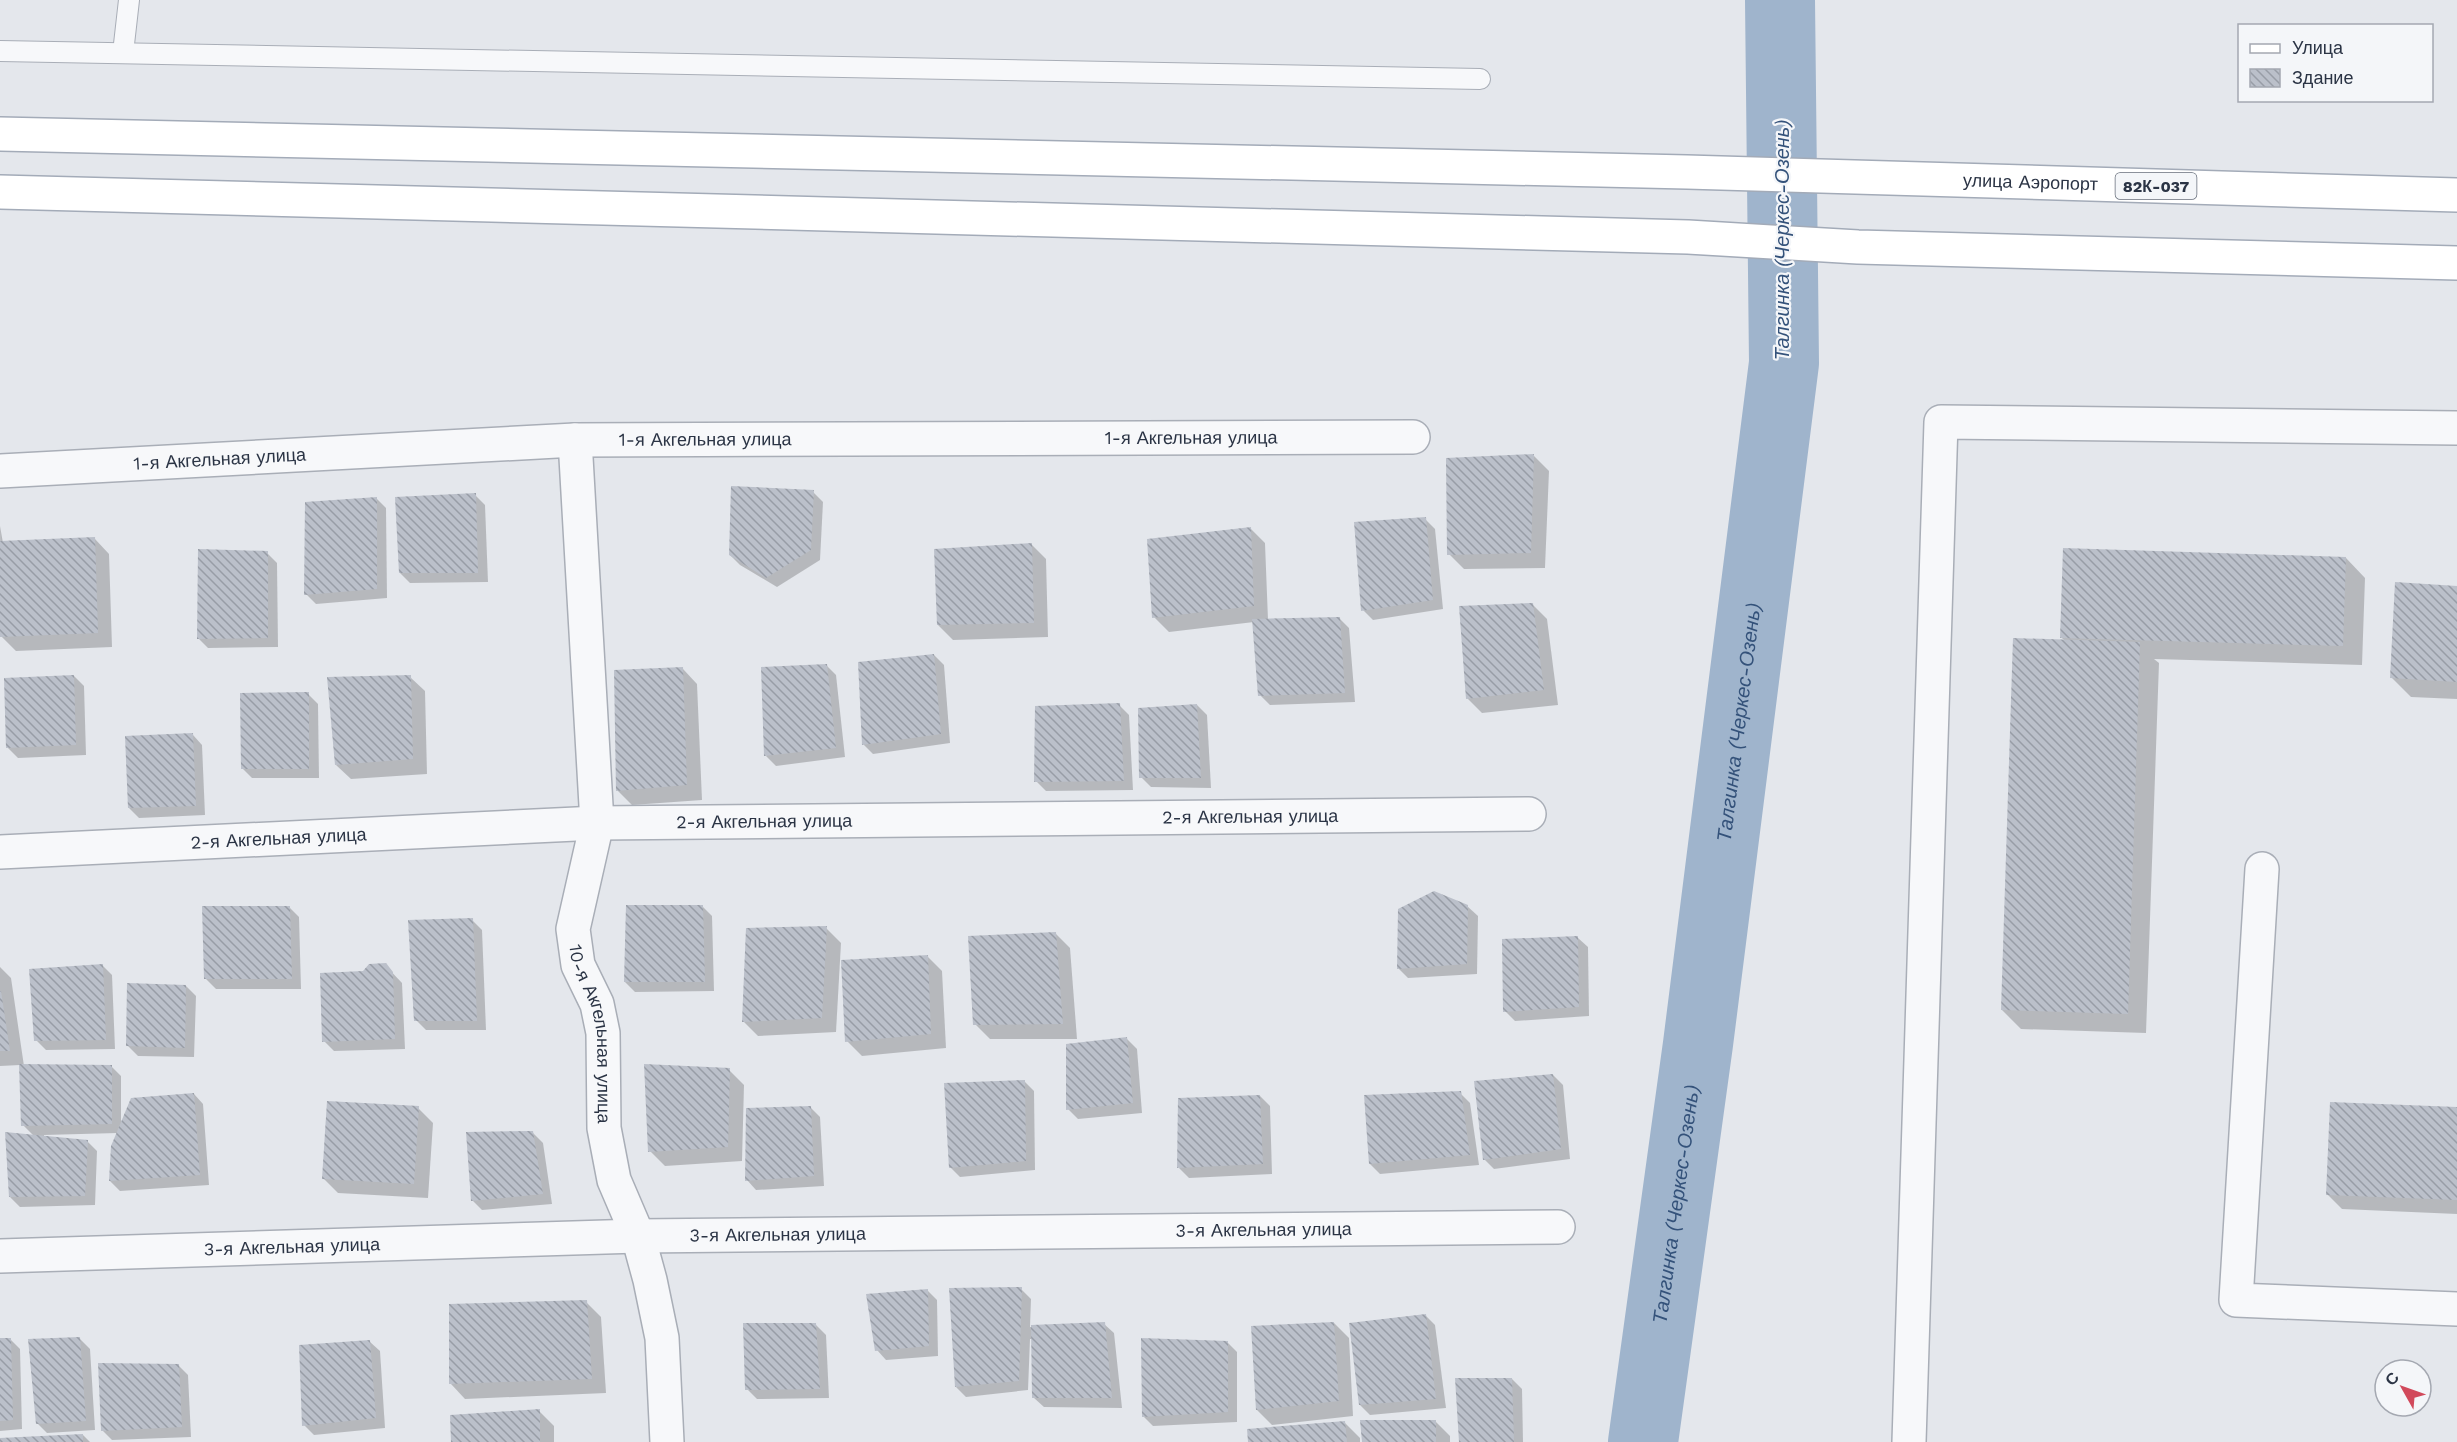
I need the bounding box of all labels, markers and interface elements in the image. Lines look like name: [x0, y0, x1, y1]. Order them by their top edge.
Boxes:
legend: [2238, 24, 2433, 102]
text: Улица: [2292, 37, 2344, 58]
text: Здание: [2292, 67, 2353, 88]
water label: Талгинка (Черкес-Озень): [1770, 120, 1794, 360]
street label: улица Аэропорт: [1963, 169, 2098, 194]
road number: 82К-037: [2116, 173, 2196, 199]
street label: 1-я Акгельная улица: [1105, 426, 1279, 448]
street label: 1-я Акгельная улица: [619, 428, 793, 450]
street label: 1-я Акгельная улица: [133, 443, 308, 474]
water label: Талгинка (Черкес-Озень): [1712, 601, 1766, 843]
street label: 2-я Акгельная улица: [1162, 805, 1339, 828]
street label: 2-я Акгельная улица: [676, 810, 853, 832]
street label: 2-я Акгельная улица: [190, 823, 368, 853]
street label: 10-я Акгельная улица: [565, 943, 615, 1124]
water label: Талгинка (Черкес-Озень): [1648, 1083, 1704, 1325]
street label: 3-я Акгельная улица: [1175, 1218, 1353, 1241]
street label: 3-я Акгельная улица: [689, 1223, 867, 1245]
street label: 3-я Акгельная улица: [203, 1233, 381, 1260]
north arrow: [2373, 1358, 2433, 1418]
text: С: [2381, 1368, 2403, 1389]

